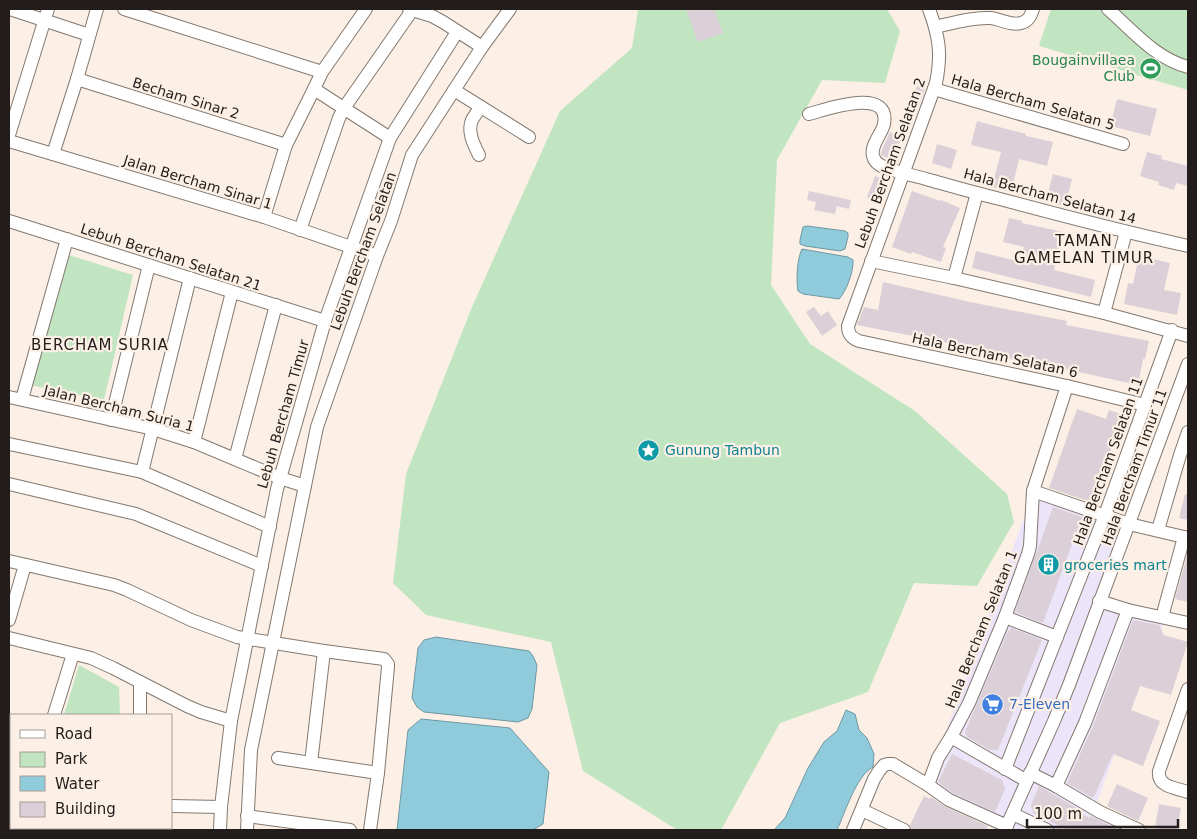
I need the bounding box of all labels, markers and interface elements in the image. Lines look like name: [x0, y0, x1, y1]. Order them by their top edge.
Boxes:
place label: Bougainvillaea Club: [1032, 52, 1135, 84]
sports icon: Bougainvillaea Club: [1139, 56, 1163, 80]
street label: Hala Bercham Selatan 5: [949, 71, 1117, 133]
street label: Becham Sinar 2: [131, 74, 241, 122]
street label: Lebuh Bercham Selatan 2: [852, 75, 928, 251]
street label: Jalan Bercham Sinar 1: [121, 151, 274, 212]
street label: Hala Bercham Selatan 14: [962, 165, 1138, 227]
street label: Lebuh Bercham Selatan: [327, 170, 399, 332]
street label: Lebuh Bercham Selatan 21: [78, 220, 264, 294]
district label: TAMAN GAMELAN TIMUR: [1014, 232, 1154, 267]
street label: Hala Bercham Selatan 6: [911, 330, 1080, 380]
district label: BERCHAM SURIA: [31, 336, 169, 354]
street label: Lebuh Bercham Timur: [254, 337, 312, 490]
street label: Hala Bercham Selatan 11: [1070, 375, 1146, 547]
street label: Jalan Bercham Suria 1: [41, 381, 196, 434]
street label: Hala Bercham Timur 11: [1098, 387, 1170, 547]
place icon: Gunung Tambun: [637, 438, 661, 462]
place label: Gunung Tambun: [665, 442, 780, 458]
street label: Hala Bercham Selatan 1: [942, 548, 1020, 710]
building icon: groceries mart: [1036, 553, 1060, 577]
place label: groceries mart: [1064, 557, 1167, 573]
supermarket icon: 7-Eleven: [981, 692, 1005, 716]
place label: 7-Eleven: [1009, 696, 1070, 712]
legend: [10, 714, 172, 829]
text: Road: [55, 725, 93, 743]
text: Park: [55, 750, 88, 768]
text: Water: [55, 775, 100, 793]
scale bar: [1027, 796, 1178, 828]
text: Building: [55, 800, 116, 818]
text: 100 m: [1034, 805, 1082, 823]

